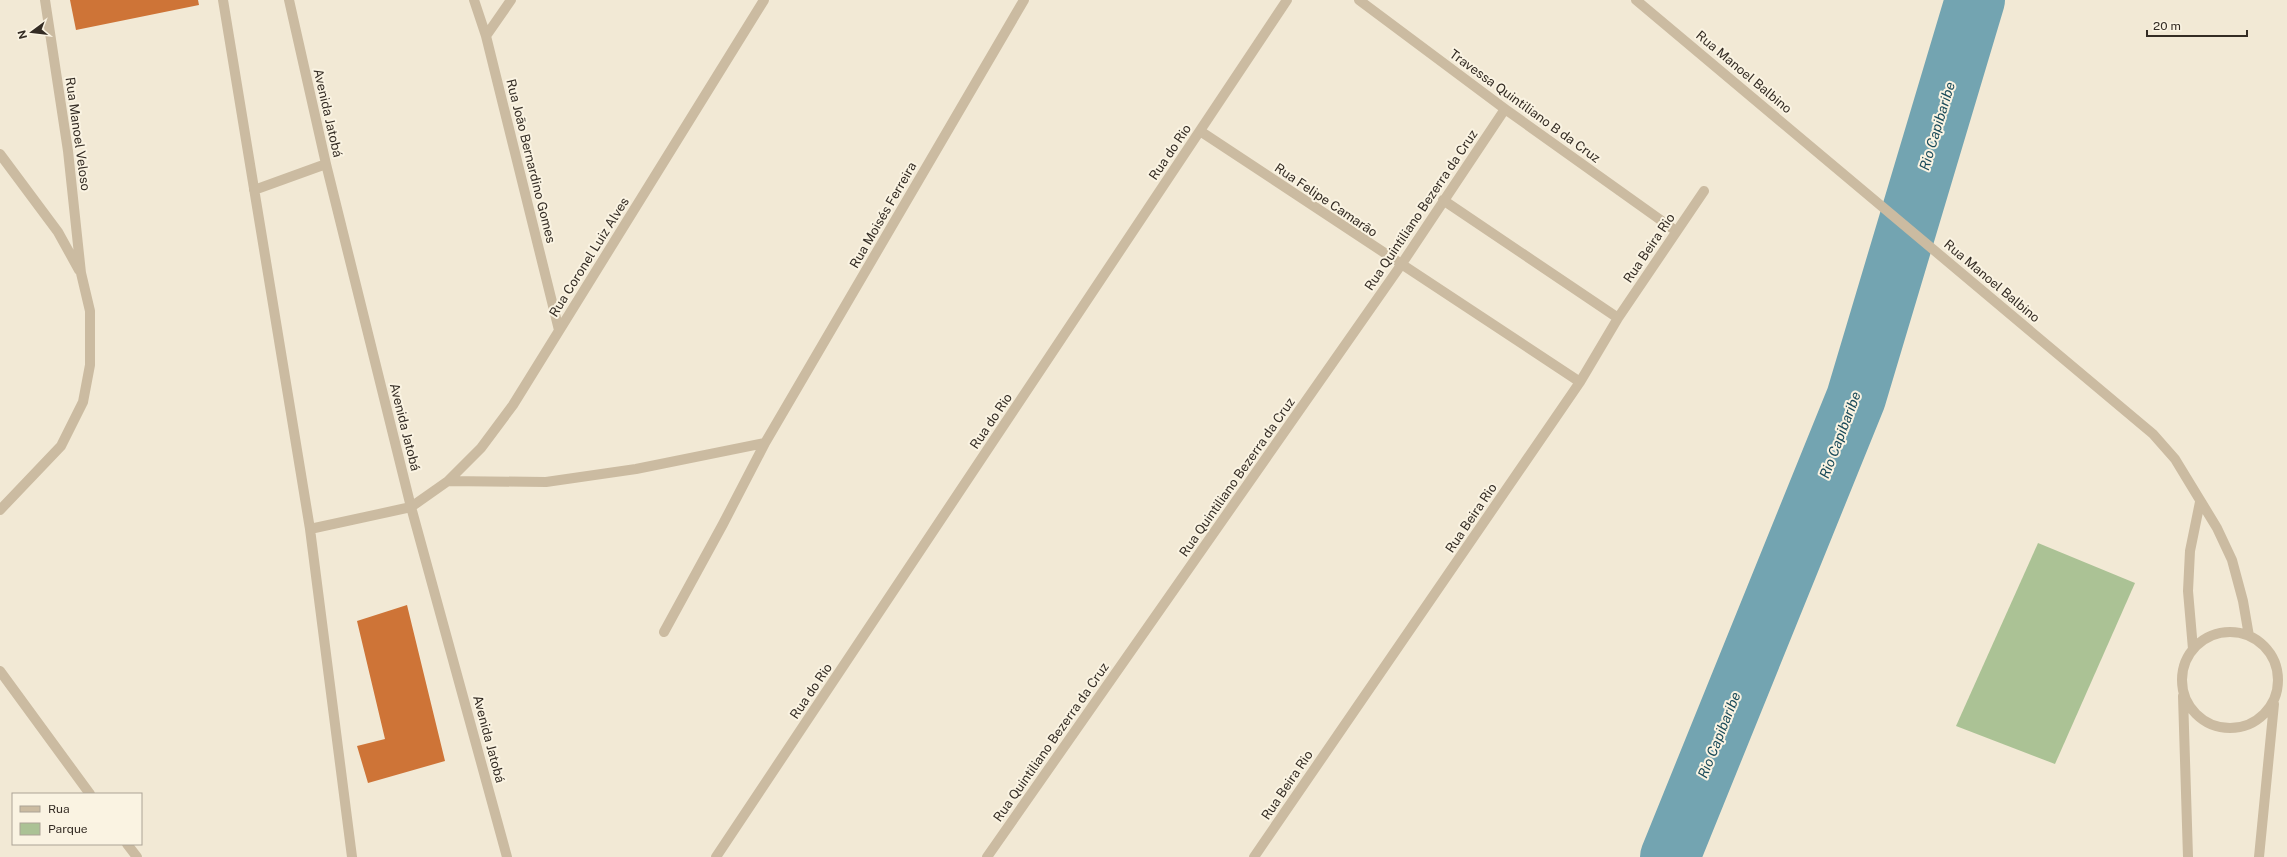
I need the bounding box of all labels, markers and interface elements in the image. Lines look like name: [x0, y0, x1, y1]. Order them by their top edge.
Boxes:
north arrow: [12, 12, 52, 52]
scale bar: [2147, 12, 2247, 38]
text: 20 m: [2153, 19, 2181, 33]
street label: Rua Manoel Balbino: [1693, 28, 1795, 116]
text: N: [15, 29, 29, 40]
street label: Travessa Quintiliano B da Cruz: [1447, 46, 1603, 166]
street label: Avenida Jatobá: [311, 67, 345, 159]
street label: Rua Manoel Veloso: [63, 76, 93, 192]
street label: Rua João Bernardino Gomes: [503, 77, 559, 245]
water label: Rio Capibaribe: [1916, 79, 1958, 172]
street label: Rua do Rio: [1146, 121, 1194, 183]
street label: Rua Quintiliano Bezerra da Cruz: [1361, 127, 1481, 293]
street label: Rua Moisés Ferreira: [847, 159, 919, 271]
street label: Rua Felipe Camarão: [1272, 160, 1380, 240]
street label: Rua Coronel Luiz Alves: [546, 194, 632, 320]
street label: Rua Beira Rio: [1620, 210, 1678, 286]
street label: Rua Manoel Balbino: [1941, 237, 2043, 325]
street label: Avenida Jatobá: [387, 381, 423, 473]
water label: Rio Capibaribe: [1816, 389, 1864, 481]
street label: Rua do Rio: [967, 390, 1015, 452]
street label: Rua Quintiliano Bezerra da Cruz: [1176, 395, 1298, 559]
street label: Rua Beira Rio: [1442, 480, 1500, 556]
street label: Rua do Rio: [787, 660, 835, 722]
street label: Rua Quintiliano Bezerra da Cruz: [990, 660, 1112, 824]
water label: Rio Capibaribe: [1694, 689, 1744, 780]
street label: Avenida Jatobá: [470, 694, 508, 784]
street label: Rua Beira Rio: [1258, 747, 1316, 823]
legend: [12, 793, 142, 845]
text: Rua: [48, 802, 70, 816]
text: Parque: [48, 822, 88, 836]

